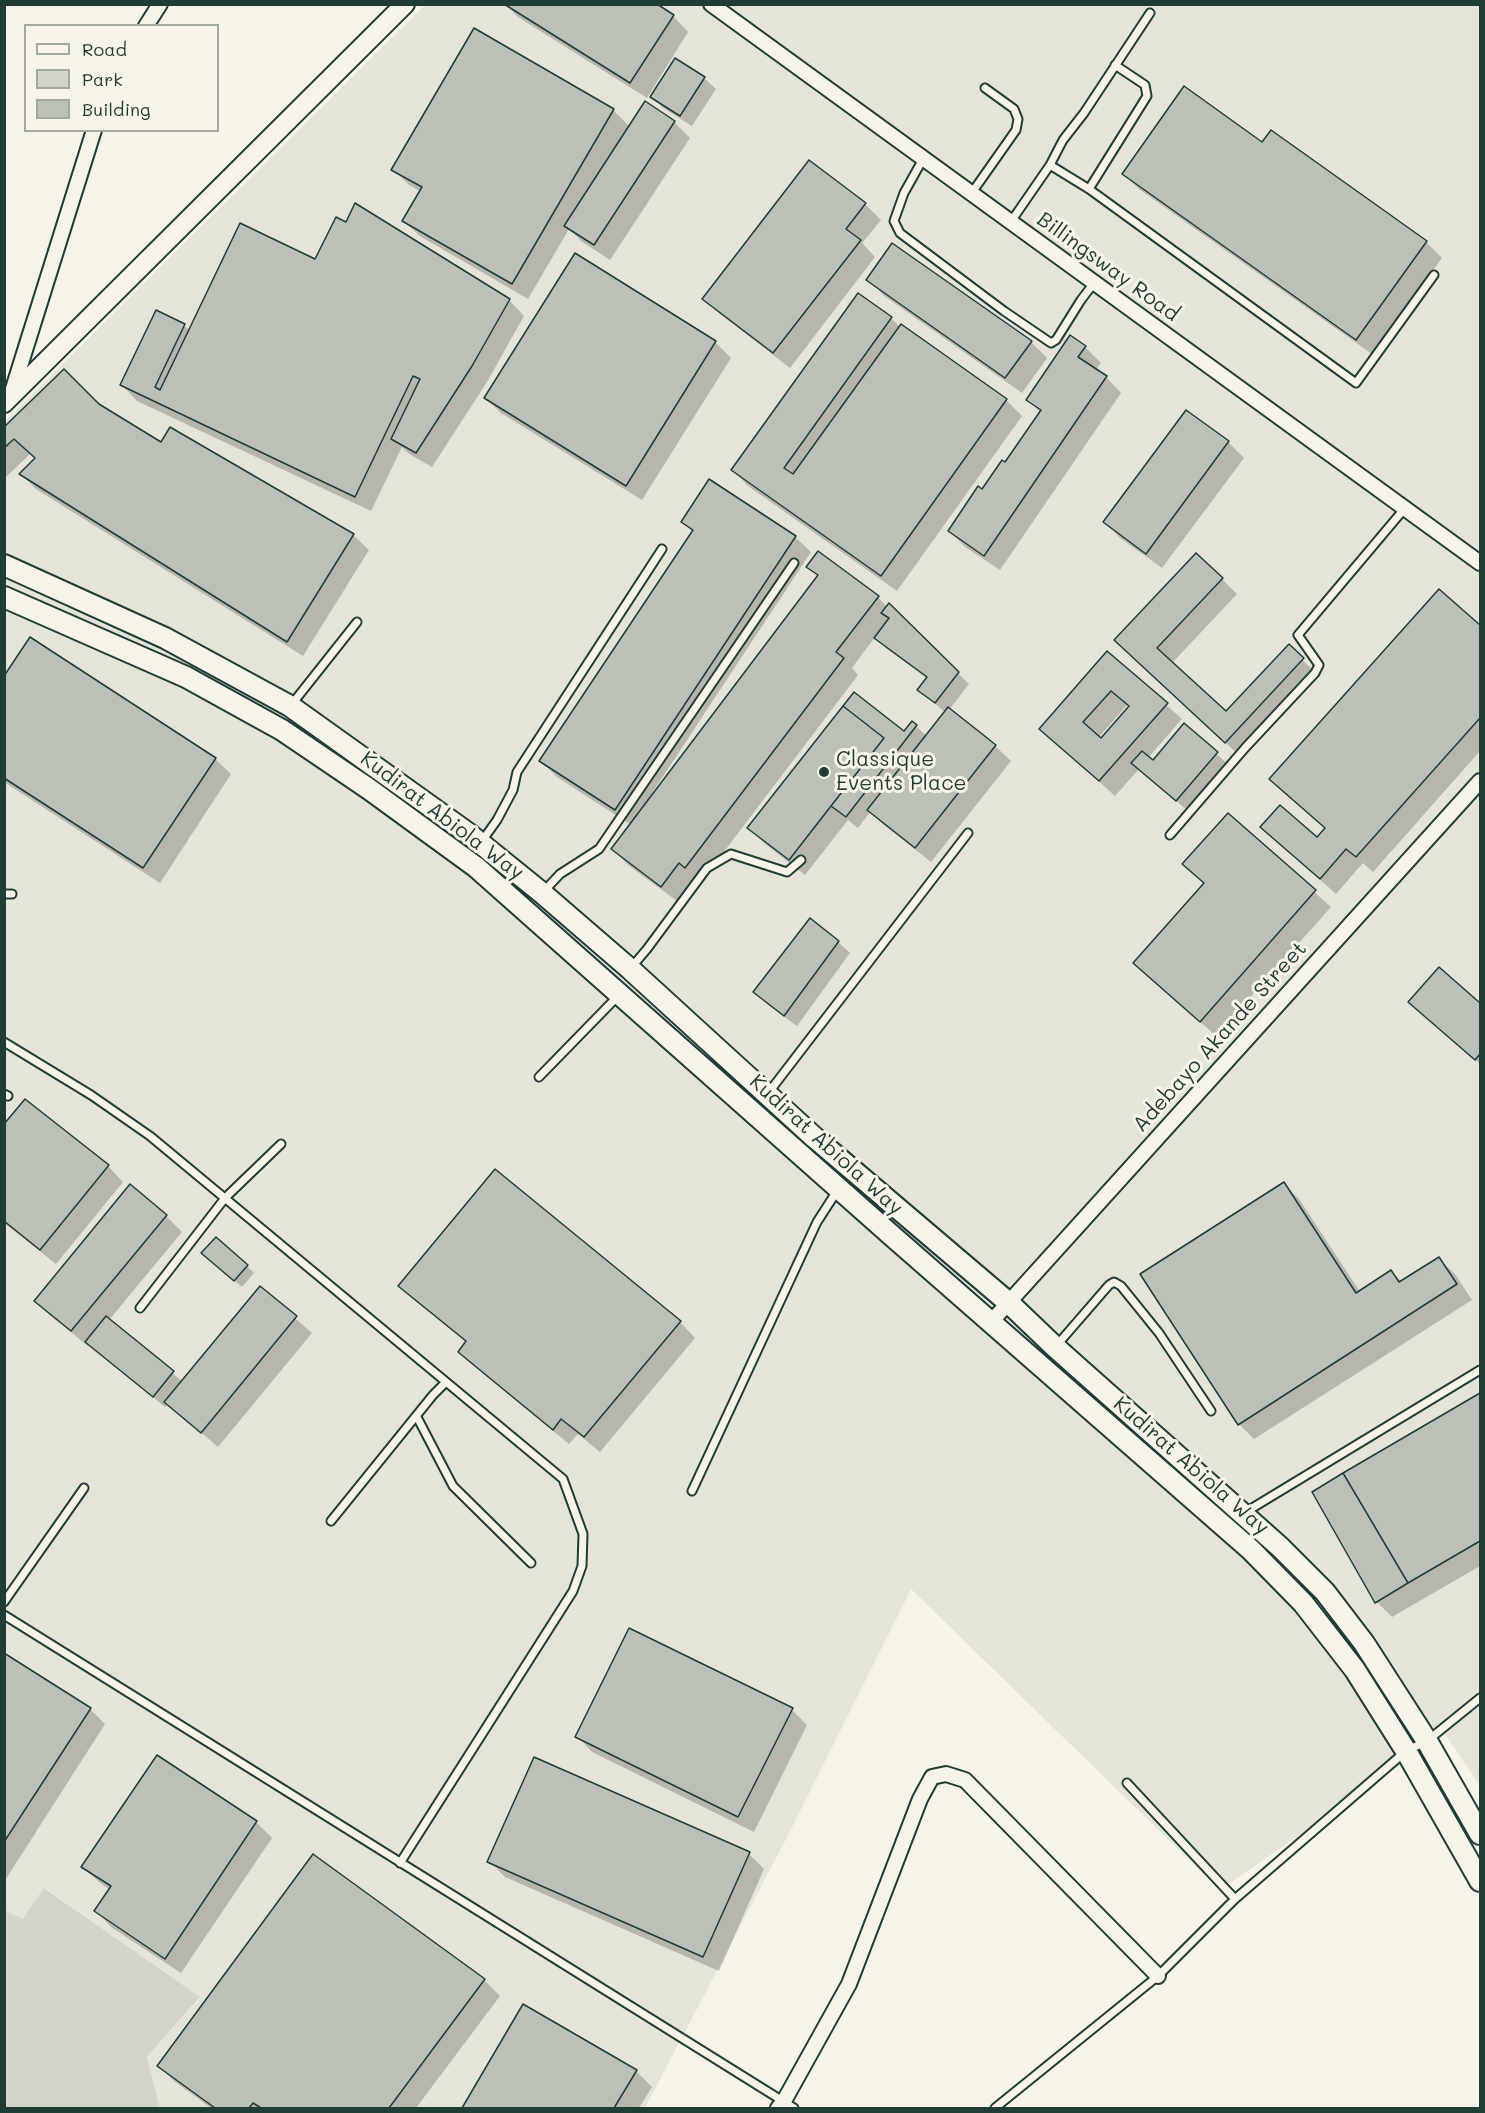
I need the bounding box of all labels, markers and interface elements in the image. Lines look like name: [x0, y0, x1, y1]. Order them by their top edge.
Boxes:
legend: [24, 24, 219, 132]
text: Road: [82, 37, 127, 61]
text: Park: [82, 67, 123, 91]
text: Building: [82, 97, 150, 121]
street label: Billingsway Road: [1032, 207, 1184, 327]
street label: Kudirat Abiola Way: [355, 746, 529, 886]
place label: Classique Events Place: [836, 747, 966, 797]
marker: Classique Events Place: [817, 765, 831, 779]
street label: Adebayo Akande Street: [1128, 937, 1312, 1137]
street label: Kudirat Abiola Way: [744, 1069, 908, 1221]
street label: Kudirat Abiola Way: [1108, 1392, 1274, 1540]

